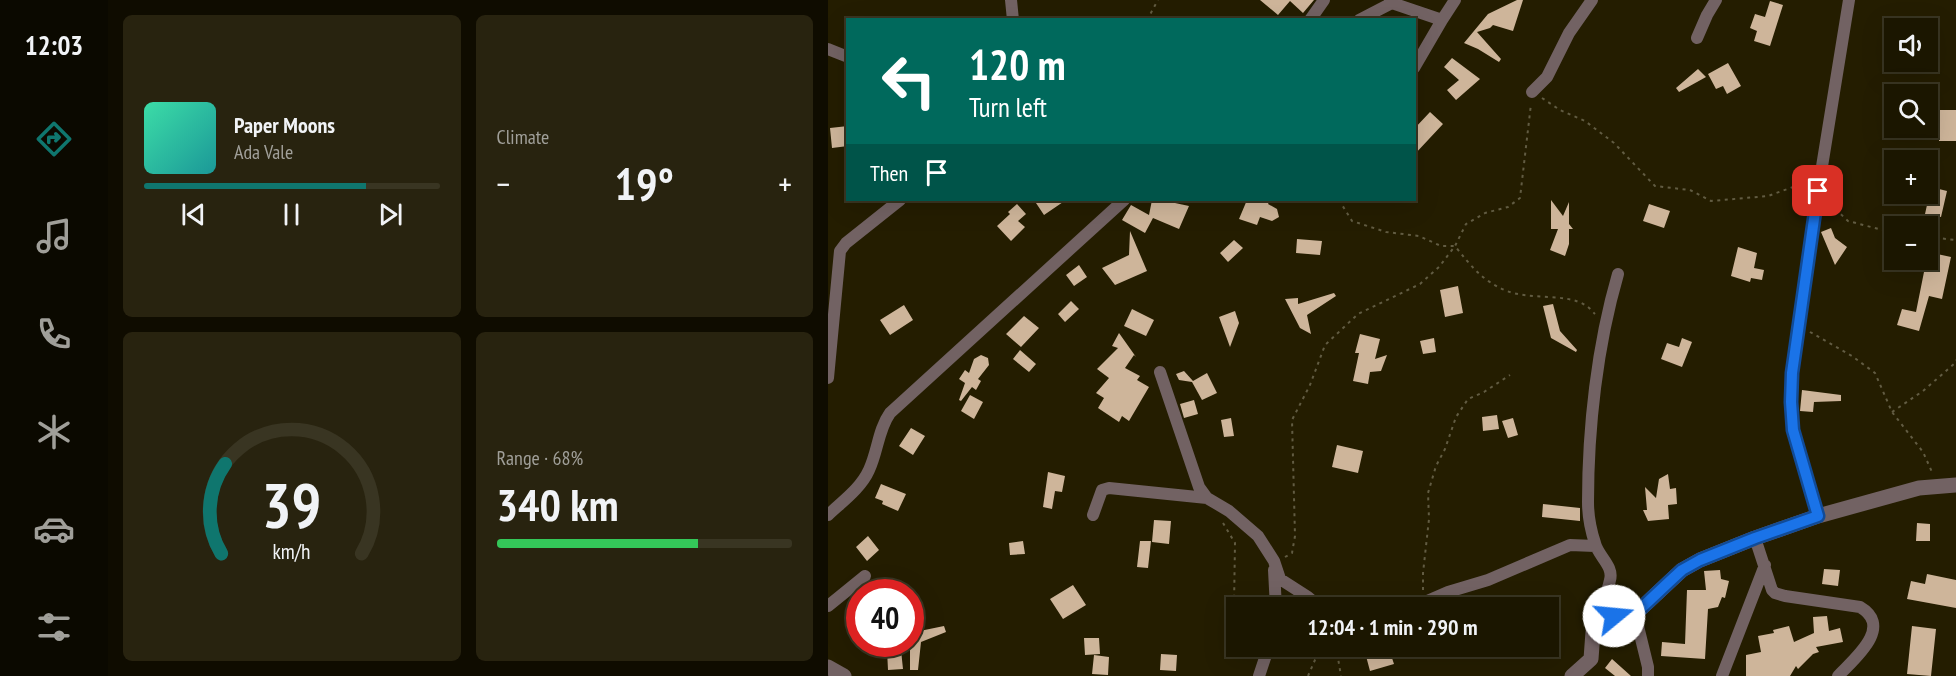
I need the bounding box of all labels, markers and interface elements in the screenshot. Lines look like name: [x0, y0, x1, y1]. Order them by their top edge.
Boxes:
map controls: [1884, 18, 1938, 270]
button: sound: [1884, 18, 1938, 72]
text: 12:03: [25, 28, 83, 62]
text: 120 m: [969, 37, 1066, 92]
icon: left: [870, 42, 948, 120]
button: search: [1884, 84, 1938, 138]
text: Turn left: [969, 90, 1047, 124]
text: Paper Moons: [234, 111, 335, 139]
icon: directions: [33, 118, 75, 160]
text: Climate: [497, 124, 549, 150]
text: Ada Vale: [234, 139, 293, 165]
button: +: [1884, 150, 1938, 204]
text: 19°: [615, 154, 674, 212]
icon: arrive: [920, 156, 953, 189]
text: Then: [870, 159, 908, 187]
text: −: [497, 162, 510, 205]
text: +: [778, 162, 792, 205]
pin: [1792, 165, 1843, 216]
icon: arrive: [1801, 174, 1834, 207]
icon: previous: [177, 198, 210, 231]
icon: pause: [275, 198, 308, 231]
icon: next: [374, 198, 407, 231]
icon: music: [33, 215, 75, 257]
button: −: [1884, 216, 1938, 270]
icon: phone: [33, 313, 75, 355]
icon: climate: [33, 411, 75, 453]
text: Range · 68%: [497, 445, 583, 471]
text: 39: [262, 464, 322, 545]
text: 340 km: [497, 475, 619, 533]
icon: car: [33, 508, 75, 550]
text: km/h: [273, 537, 311, 565]
speed limit sign: 40: [846, 579, 924, 657]
position arrow: [1582, 584, 1646, 648]
icon: filters: [33, 606, 75, 648]
text: 12:04 · 1 min · 290 m: [1307, 613, 1478, 641]

